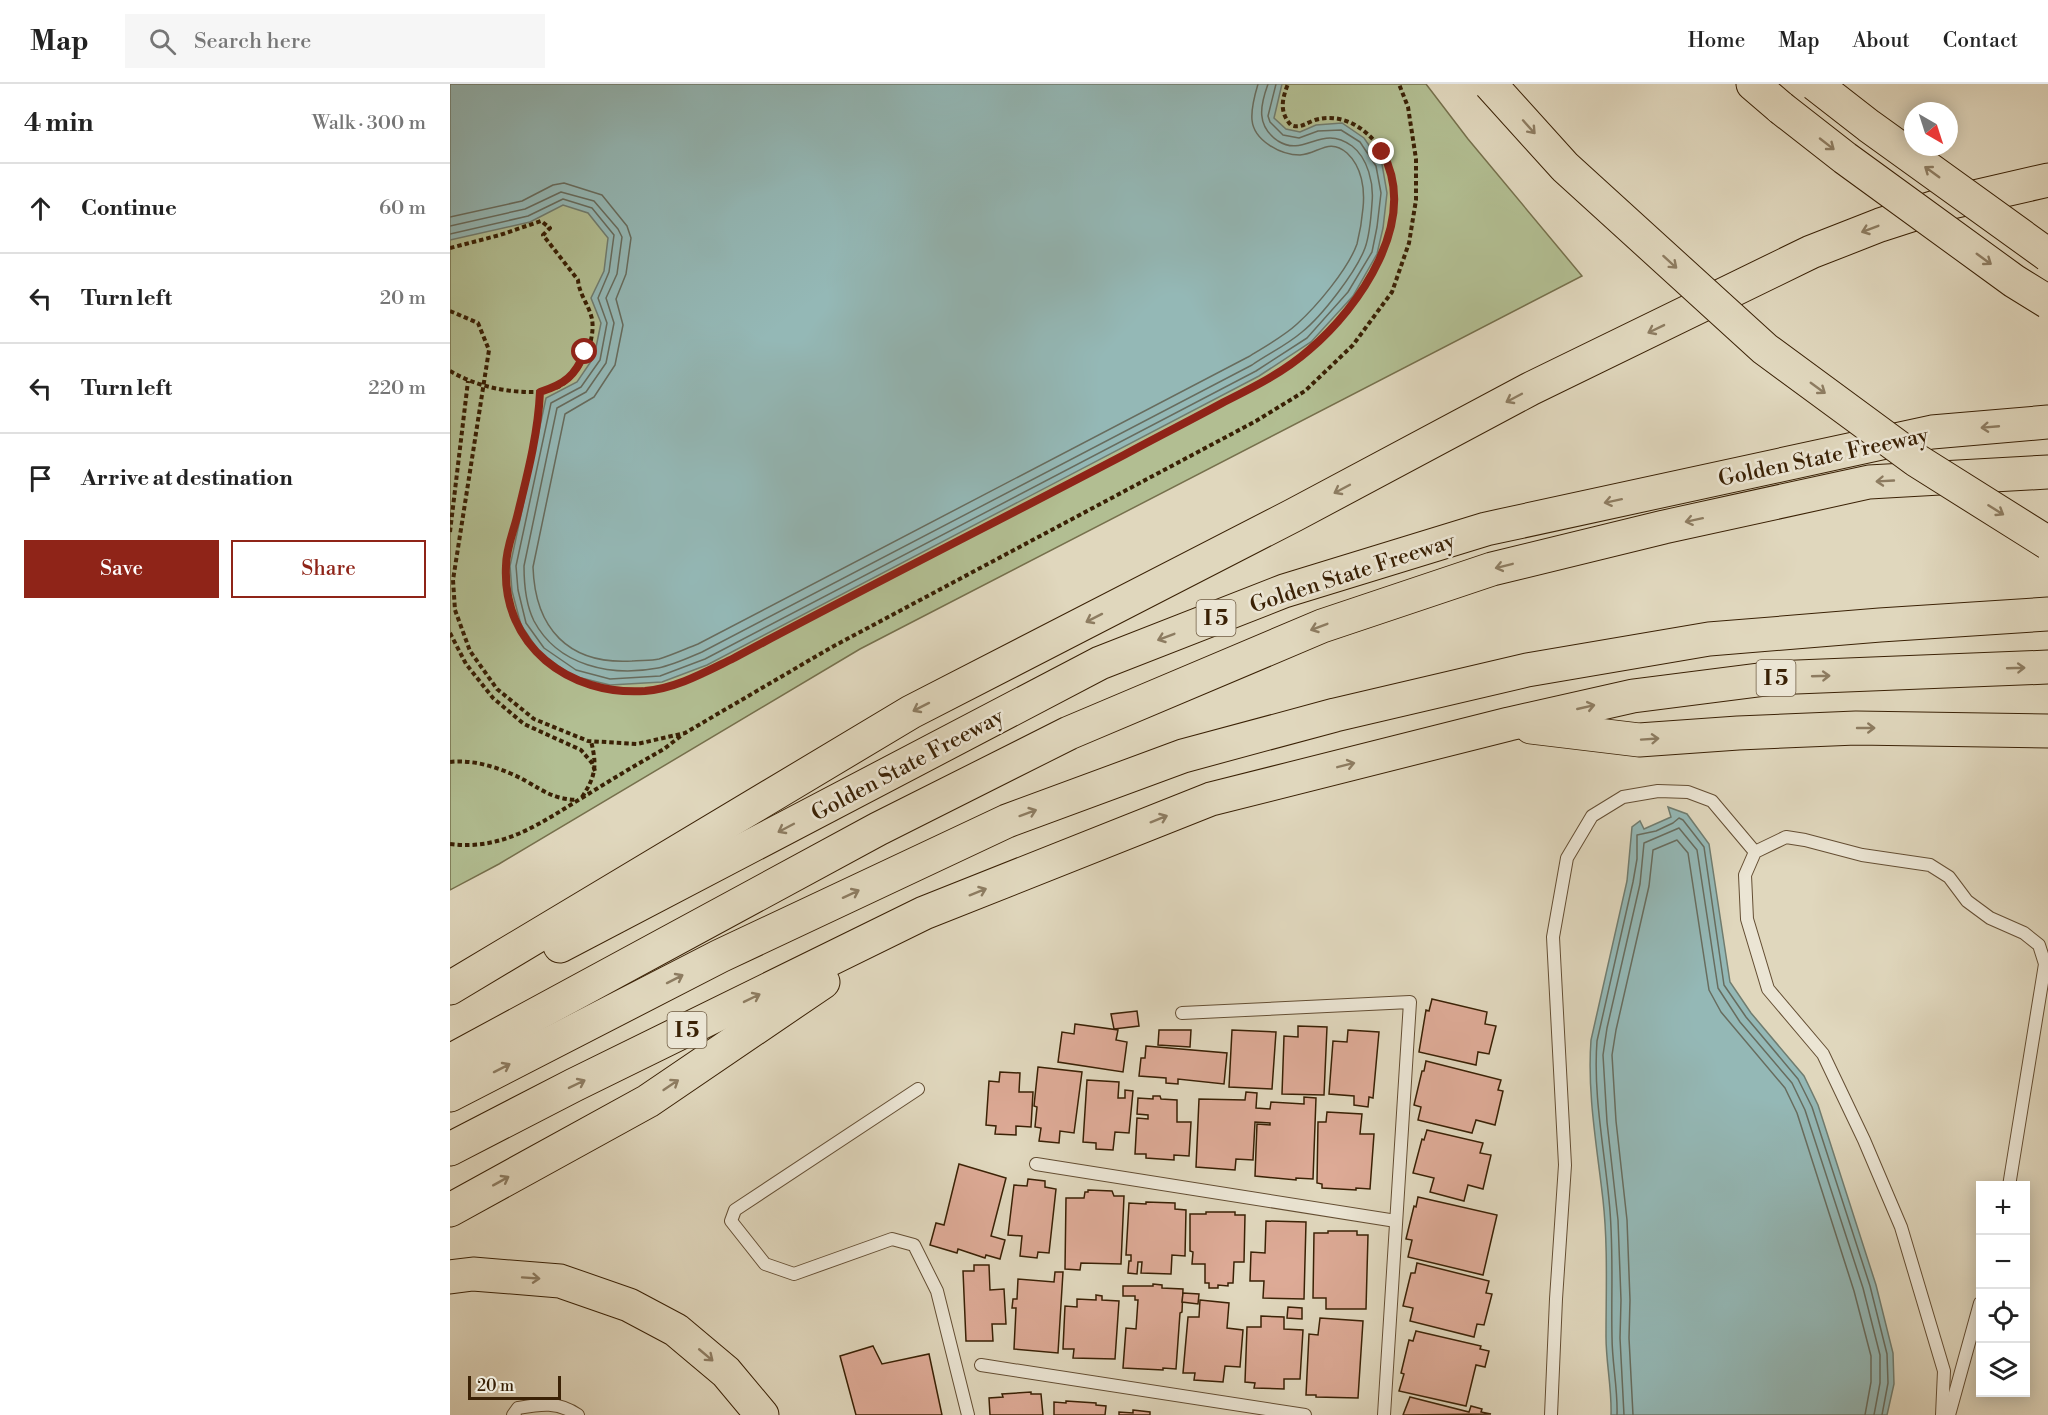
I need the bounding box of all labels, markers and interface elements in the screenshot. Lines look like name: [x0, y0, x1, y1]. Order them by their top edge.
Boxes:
search box: [125, 14, 545, 68]
text: Map: [30, 24, 89, 59]
icon: search: [146, 25, 179, 58]
text: Search here: [194, 28, 311, 55]
text: Home: [1688, 28, 1745, 54]
text: Map: [1778, 28, 1820, 54]
text: About: [1853, 28, 1910, 54]
text: Contact: [1943, 28, 2018, 54]
north arrow: [1904, 102, 1958, 156]
text: 4 min: [24, 107, 94, 139]
text: Walk · 300 m: [312, 111, 426, 136]
one-way arrow: [1522, 120, 1536, 135]
one-way arrow: [1819, 137, 1835, 150]
route end: [1368, 138, 1394, 164]
one-way arrow: [1925, 166, 1941, 179]
icon: ahead: [24, 192, 57, 225]
text: Continue: [81, 195, 177, 222]
text: 60 m: [379, 196, 426, 221]
one-way arrow: [1862, 224, 1880, 235]
one-way arrow: [1976, 253, 1992, 265]
one-way arrow: [1662, 255, 1677, 269]
icon: left: [24, 282, 57, 315]
text: Turn left: [81, 285, 172, 312]
text: 20 m: [380, 286, 426, 311]
one-way arrow: [1647, 323, 1665, 335]
route start: [571, 338, 597, 364]
icon: left: [24, 372, 57, 405]
text: Turn left: [81, 375, 172, 402]
text: 220 m: [368, 376, 426, 401]
one-way arrow: [1810, 382, 1826, 394]
one-way arrow: [1506, 392, 1523, 404]
street label: Golden State Freeway: [1716, 422, 1931, 493]
one-way arrow: [1980, 422, 2000, 433]
icon: arrive: [24, 462, 57, 495]
text: Arrive at destination: [81, 465, 293, 492]
one-way arrow: [1875, 476, 1895, 487]
one-way arrow: [1334, 483, 1351, 495]
one-way arrow: [1604, 496, 1624, 507]
one-way arrow: [1987, 505, 2004, 517]
one-way arrow: [1685, 515, 1704, 527]
street label: Golden State Freeway: [1246, 527, 1459, 619]
button: Save: [24, 540, 219, 598]
button: Share: [231, 540, 426, 598]
one-way arrow: [1495, 561, 1514, 573]
road number: I 5: [1196, 600, 1236, 636]
one-way arrow: [1086, 613, 1104, 624]
one-way arrow: [1310, 622, 1329, 633]
one-way arrow: [1158, 632, 1176, 643]
road number: I 5: [1756, 660, 1796, 696]
one-way arrow: [2005, 663, 2025, 674]
one-way arrow: [1810, 671, 1830, 682]
one-way arrow: [1576, 701, 1595, 712]
one-way arrow: [912, 702, 930, 713]
street label: Golden State Freeway: [807, 703, 1009, 828]
one-way arrow: [1855, 722, 1875, 734]
one-way arrow: [1640, 733, 1660, 744]
one-way arrow: [1337, 759, 1356, 770]
one-way arrow: [1018, 807, 1037, 818]
one-way arrow: [1150, 813, 1168, 824]
one-way arrow: [777, 822, 795, 834]
one-way arrow: [969, 886, 987, 897]
one-way arrow: [842, 888, 860, 900]
one-way arrow: [666, 973, 684, 984]
one-way arrow: [743, 991, 761, 1003]
road number: I 5: [668, 1012, 706, 1048]
one-way arrow: [493, 1062, 510, 1074]
one-way arrow: [568, 1078, 585, 1090]
one-way arrow: [662, 1079, 679, 1091]
one-way arrow: [492, 1175, 509, 1187]
map controls: [1976, 1181, 2030, 1397]
button: +: [1976, 1181, 2030, 1235]
button: −: [1976, 1235, 2030, 1289]
one-way arrow: [521, 1273, 541, 1284]
button: locate: [1976, 1289, 2030, 1343]
button: layers: [1976, 1343, 2030, 1397]
one-way arrow: [698, 1349, 714, 1362]
scale bar: [468, 1373, 561, 1400]
text: 20 m: [477, 1376, 514, 1396]

